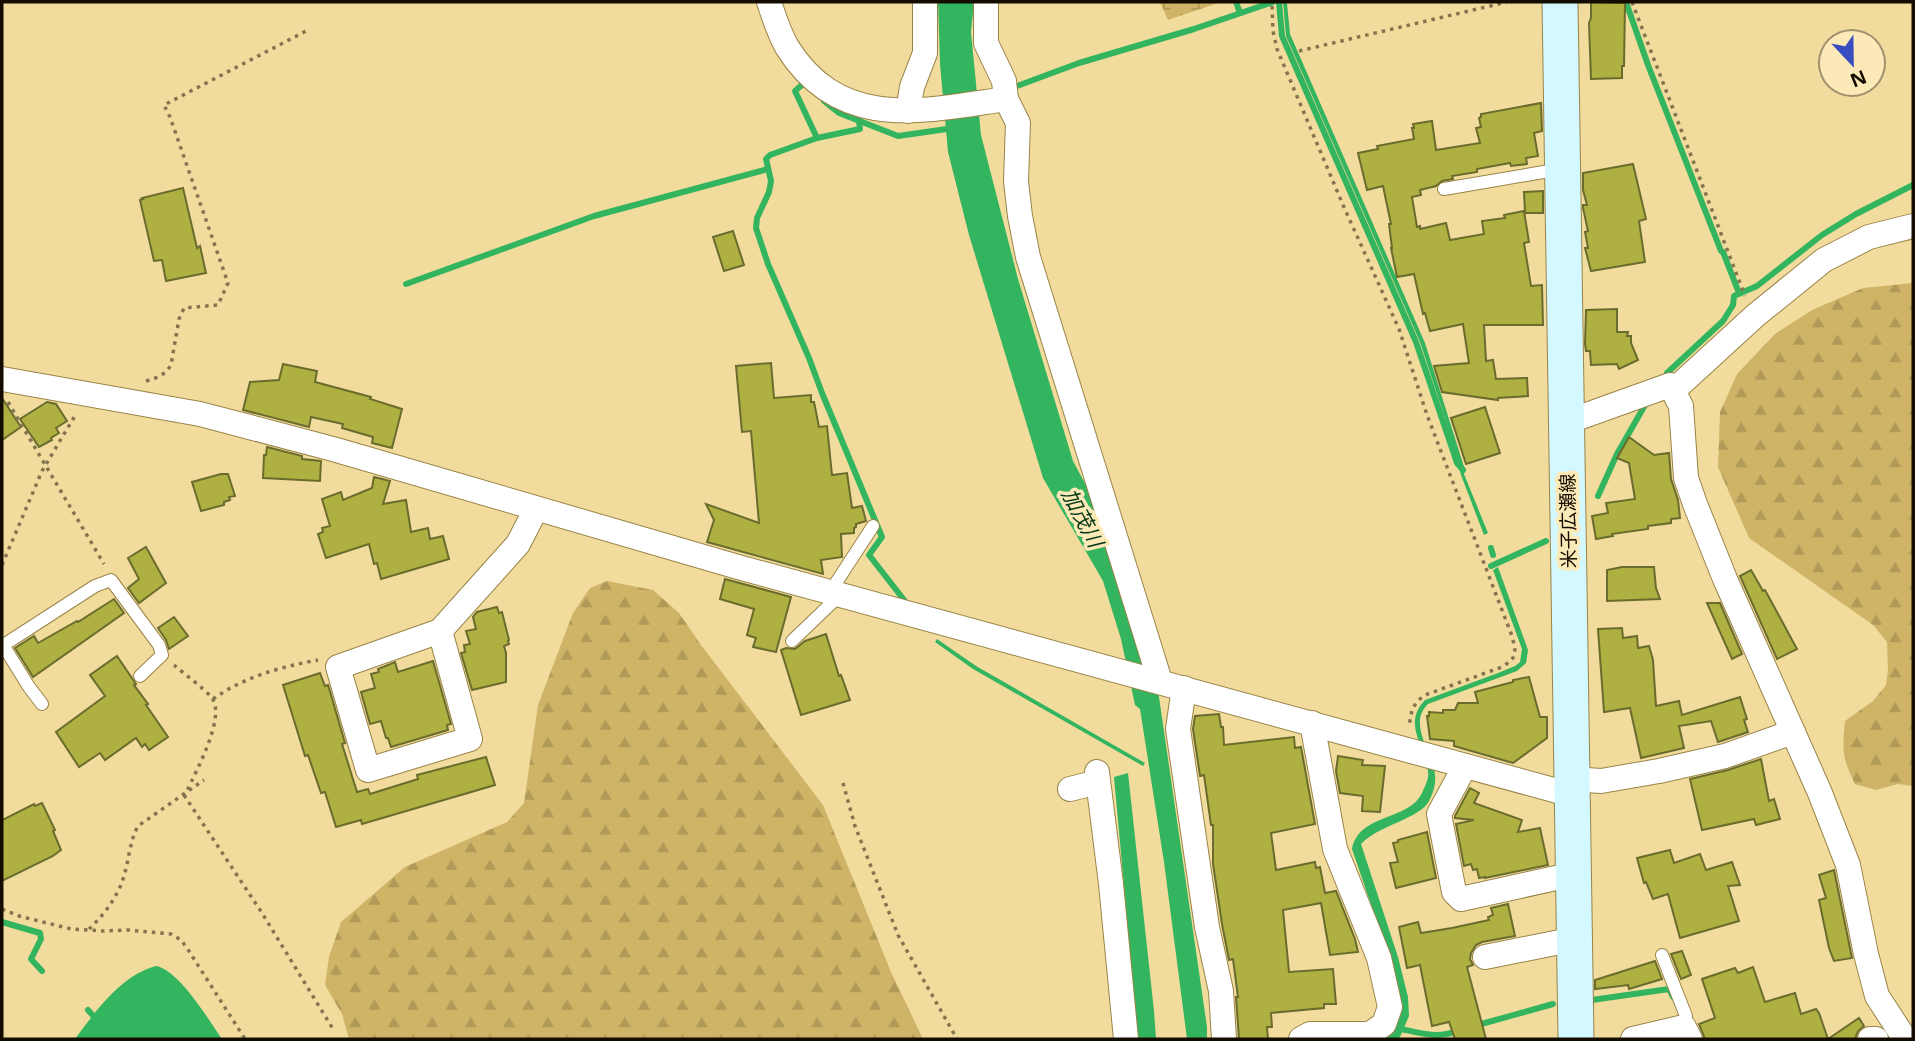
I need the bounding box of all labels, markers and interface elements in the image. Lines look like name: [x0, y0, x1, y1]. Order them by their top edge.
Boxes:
north arrow: [1817, 28, 1887, 98]
text: N: [1846, 64, 1870, 94]
street label: 米子広瀬線: [1554, 473, 1582, 569]
water label: 加茂川: [1056, 483, 1111, 554]

